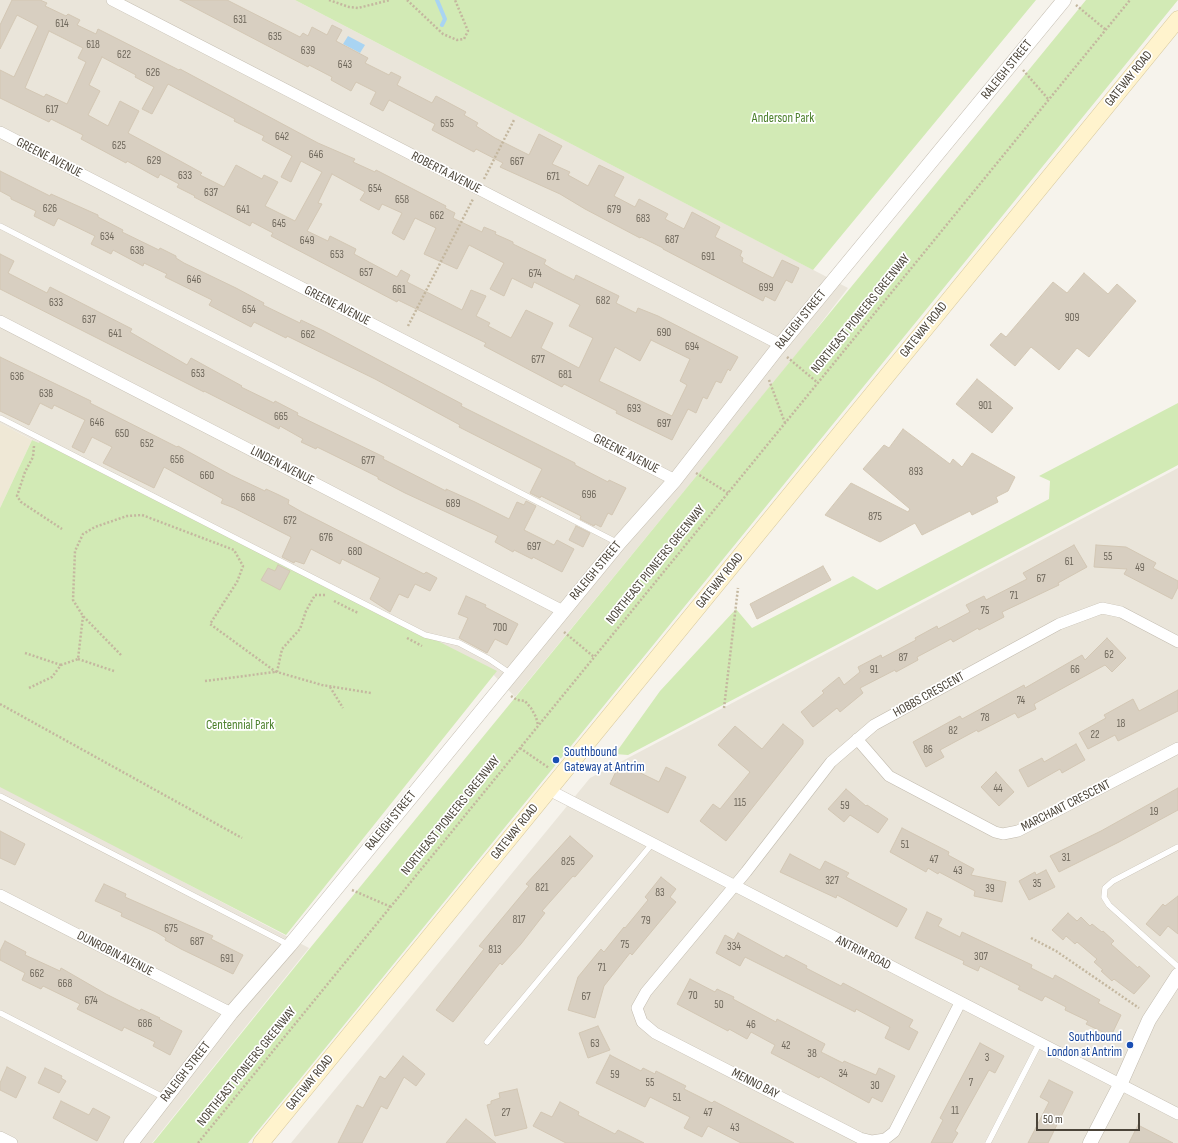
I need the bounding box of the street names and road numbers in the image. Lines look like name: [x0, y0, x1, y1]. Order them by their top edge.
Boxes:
street label: RALEIGH STREET: [978, 37, 1036, 103]
street label: GATEWAY ROAD: [1102, 48, 1156, 110]
street label: GREENE AVENUE: [13, 135, 85, 181]
street label: ROBERTA AVENUE: [408, 149, 484, 197]
street label: NORTHEAST PIONEERS GREENWAY: [808, 251, 914, 377]
street label: GREENE AVENUE: [301, 283, 373, 329]
street label: RALEIGH STREET: [772, 287, 830, 353]
street label: GATEWAY ROAD: [897, 299, 951, 361]
street label: GREENE AVENUE: [590, 431, 662, 477]
street label: LINDEN AVENUE: [248, 443, 316, 489]
street label: NORTHEAST PIONEERS GREENWAY: [603, 502, 709, 628]
street label: RALEIGH STREET: [567, 538, 625, 604]
street label: GATEWAY ROAD: [693, 550, 747, 612]
street label: HOBBS CRESCENT: [891, 669, 967, 721]
street label: NORTHEAST PIONEERS GREENWAY: [398, 753, 504, 879]
street label: MARCHANT CRESCENT: [1019, 777, 1113, 835]
street label: RALEIGH STREET: [362, 788, 420, 854]
street label: GATEWAY ROAD: [488, 801, 542, 863]
street label: DUNROBIN AVENUE: [74, 928, 156, 980]
street label: ANTRIM ROAD: [833, 932, 893, 974]
street label: NORTHEAST PIONEERS GREENWAY: [194, 1004, 300, 1130]
street label: RALEIGH STREET: [158, 1039, 214, 1105]
street label: GATEWAY ROAD: [283, 1052, 337, 1114]
street label: MENNO BAY: [729, 1065, 781, 1103]

